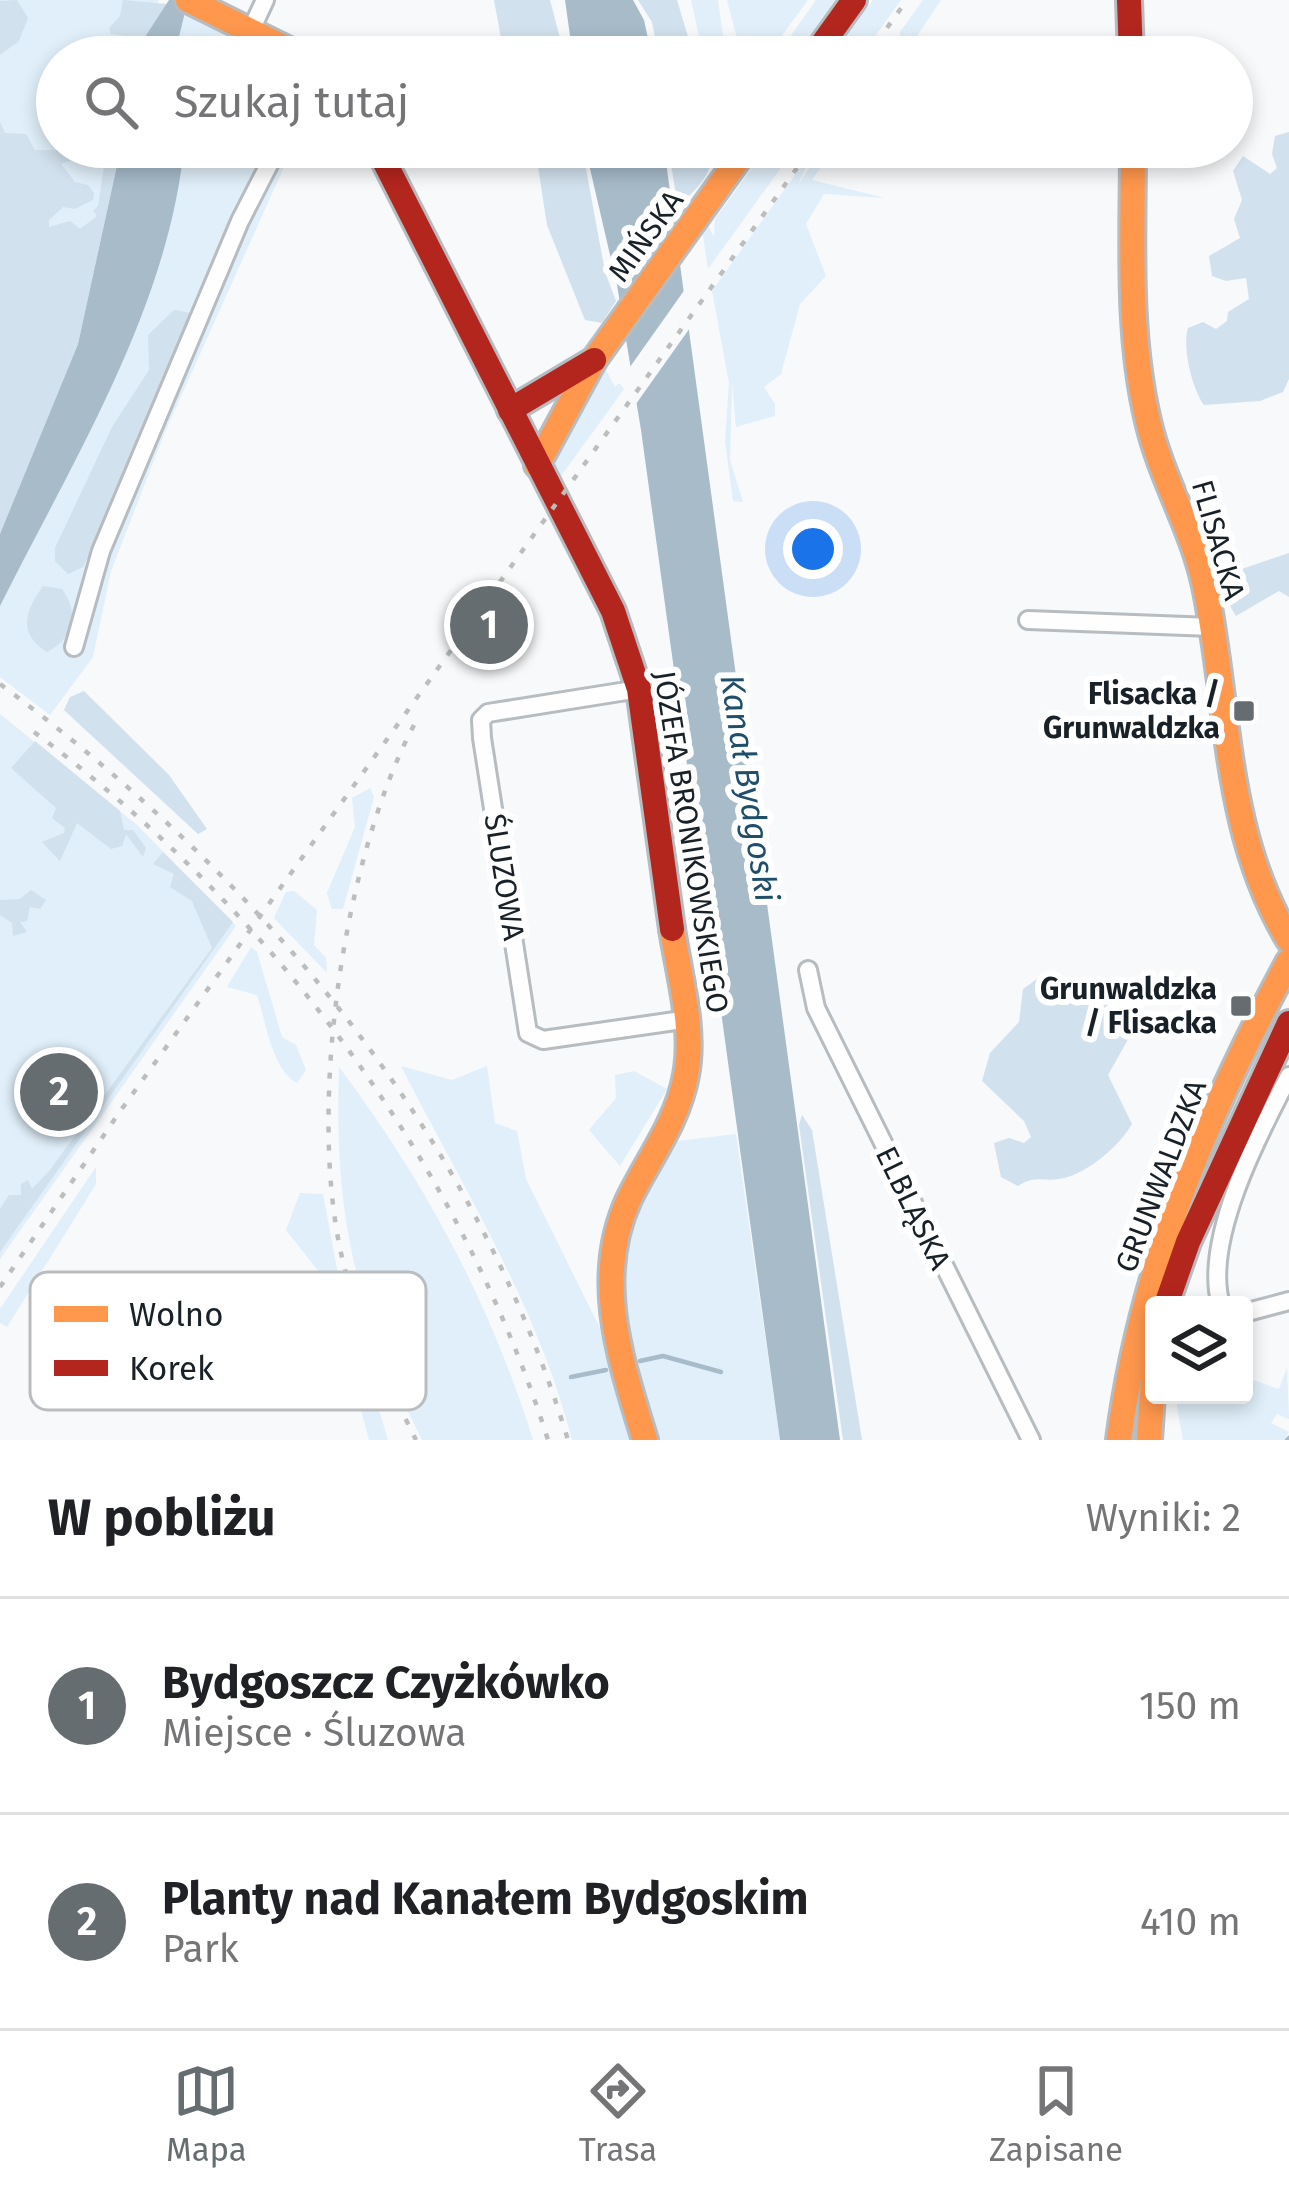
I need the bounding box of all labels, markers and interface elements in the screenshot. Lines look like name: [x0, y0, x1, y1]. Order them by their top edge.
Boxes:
search box: [36, 36, 1253, 168]
icon: search: [78, 69, 144, 135]
text: Szukaj tutaj: [174, 75, 409, 129]
street label: MIŃSKA: [601, 183, 692, 289]
street label: FLISACKA: [1184, 476, 1253, 605]
your location: [783, 519, 843, 579]
pin: 1: [450, 580, 528, 670]
street label: JÓZEFA BRONIKOWSKIEGO: [646, 668, 736, 1016]
water label: Kanał Bydgoski: [711, 672, 787, 905]
place label: Flisacka / Grunwaldzka: [1043, 676, 1220, 746]
marker: Flisacka / Grunwaldzka: [1231, 698, 1257, 724]
street label: ŚLUZOWA: [476, 811, 532, 944]
place label: Grunwaldzka / Flisacka: [1040, 971, 1217, 1041]
marker: Grunwaldzka / Flisacka: [1228, 993, 1254, 1019]
pin: 2: [20, 1047, 98, 1137]
street label: GRUNWALDZKA: [1108, 1074, 1215, 1277]
street label: ELBLĄSKA: [868, 1141, 959, 1276]
legend: [30, 1272, 426, 1410]
text: Wolno: [129, 1295, 223, 1335]
map controls: [1145, 1296, 1253, 1404]
button: layers: [1145, 1296, 1253, 1404]
text: Korek: [129, 1349, 214, 1389]
text: W pobliżu: [48, 1487, 276, 1549]
text: Wyniki: 2: [1086, 1495, 1241, 1541]
text: Bydgoszcz Czyżkówko: [162, 1656, 610, 1710]
text: 1: [78, 1683, 96, 1729]
text: 150 m: [1139, 1683, 1241, 1729]
text: Miejsce · Śluzowa: [162, 1710, 467, 1756]
text: Planty nad Kanałem Bydgoskim: [162, 1872, 809, 1926]
text: 2: [77, 1899, 97, 1945]
text: 410 m: [1140, 1899, 1241, 1945]
text: Park: [162, 1926, 239, 1972]
tab: Mapa: [166, 2058, 247, 2170]
tab: Trasa: [579, 2058, 657, 2170]
tab: Zapisane: [989, 2058, 1123, 2170]

